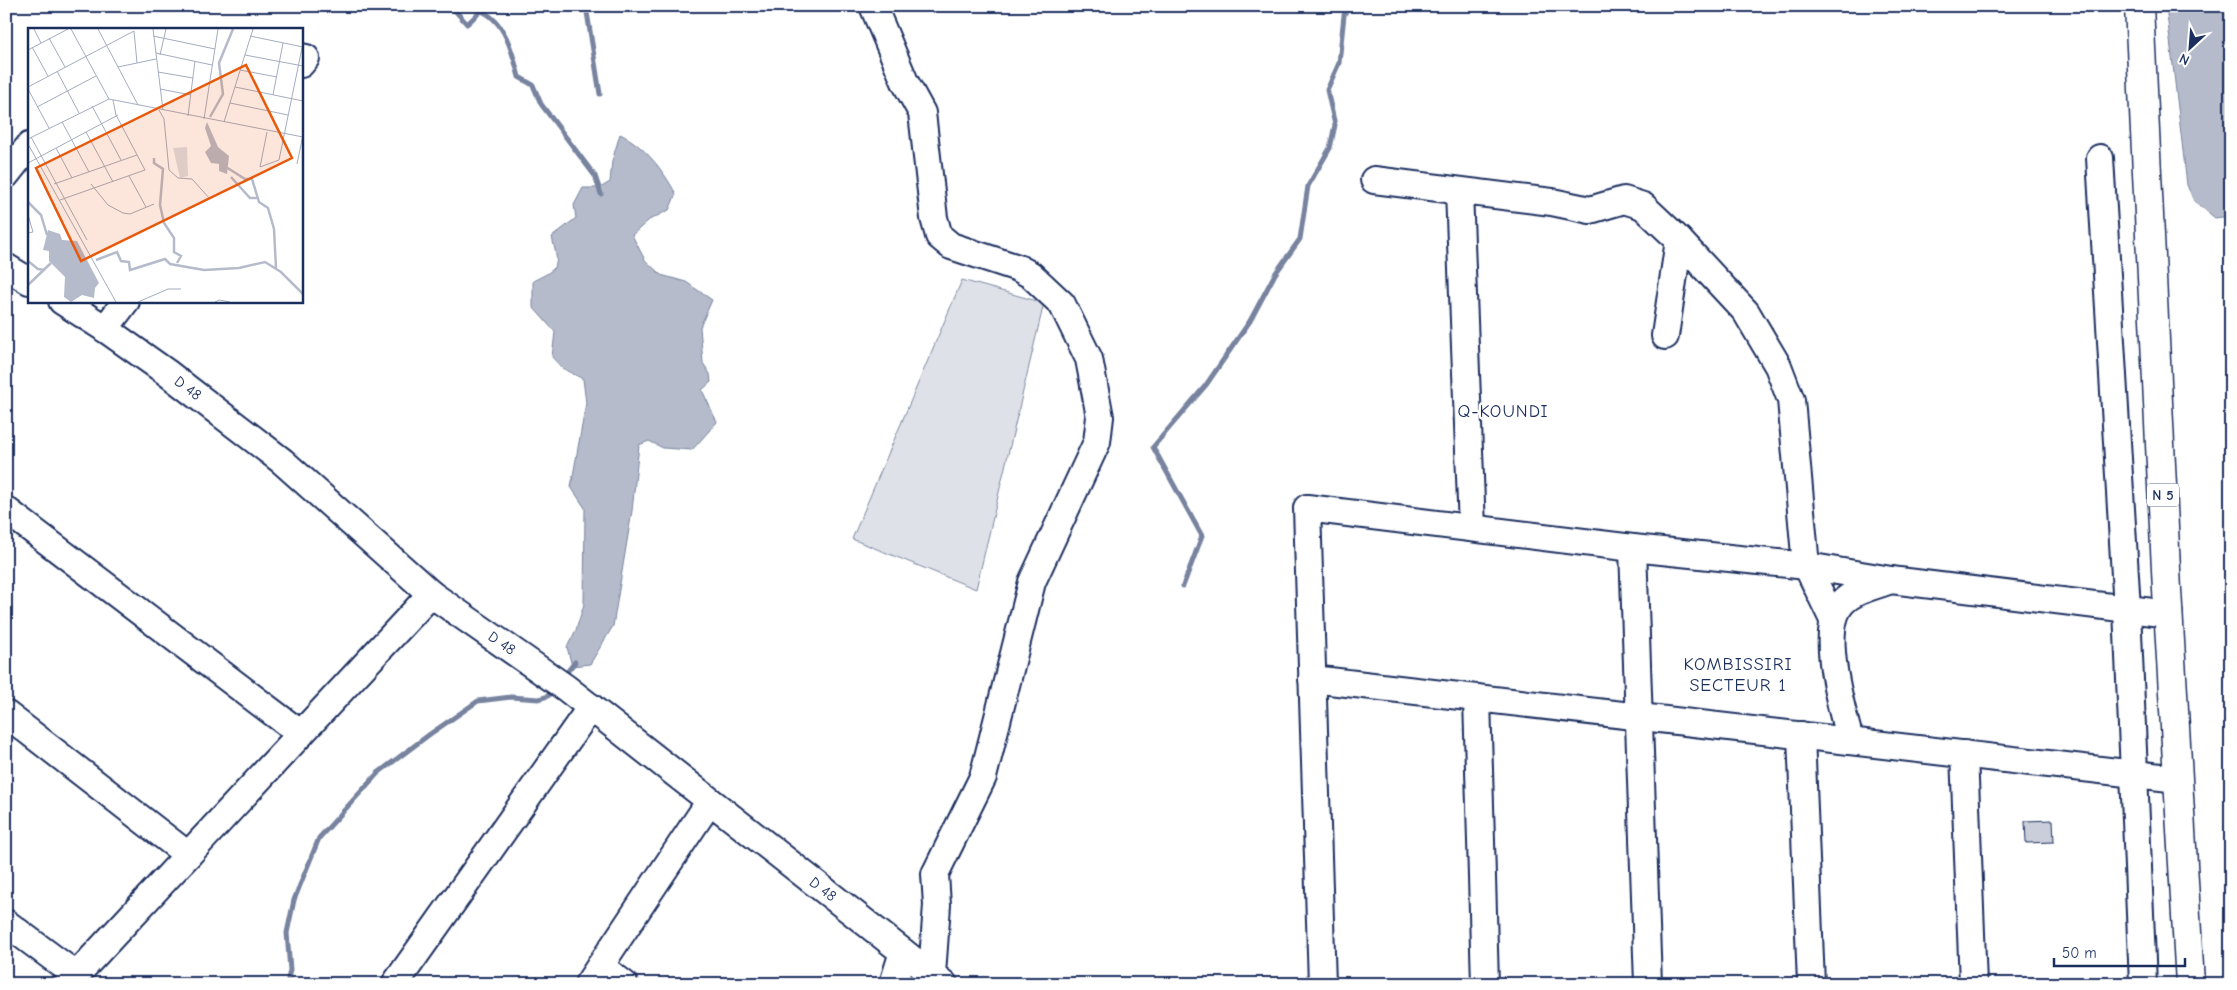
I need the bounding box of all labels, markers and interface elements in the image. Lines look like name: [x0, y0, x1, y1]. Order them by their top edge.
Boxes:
north arrow: [2164, 22, 2214, 72]
inset map: [28, 28, 302, 302]
text: N: [2177, 50, 2192, 69]
street label: D 48: [171, 372, 205, 404]
district label: Q-KOUNDI: [1457, 401, 1549, 422]
road number: N 5: [2147, 484, 2179, 506]
street label: D 48: [485, 627, 519, 659]
district label: KOMBISSIRI SECTEUR 1: [1684, 654, 1792, 696]
street label: D 48: [806, 873, 840, 905]
scale bar: [2054, 935, 2186, 967]
text: 50 m: [2062, 944, 2097, 962]

